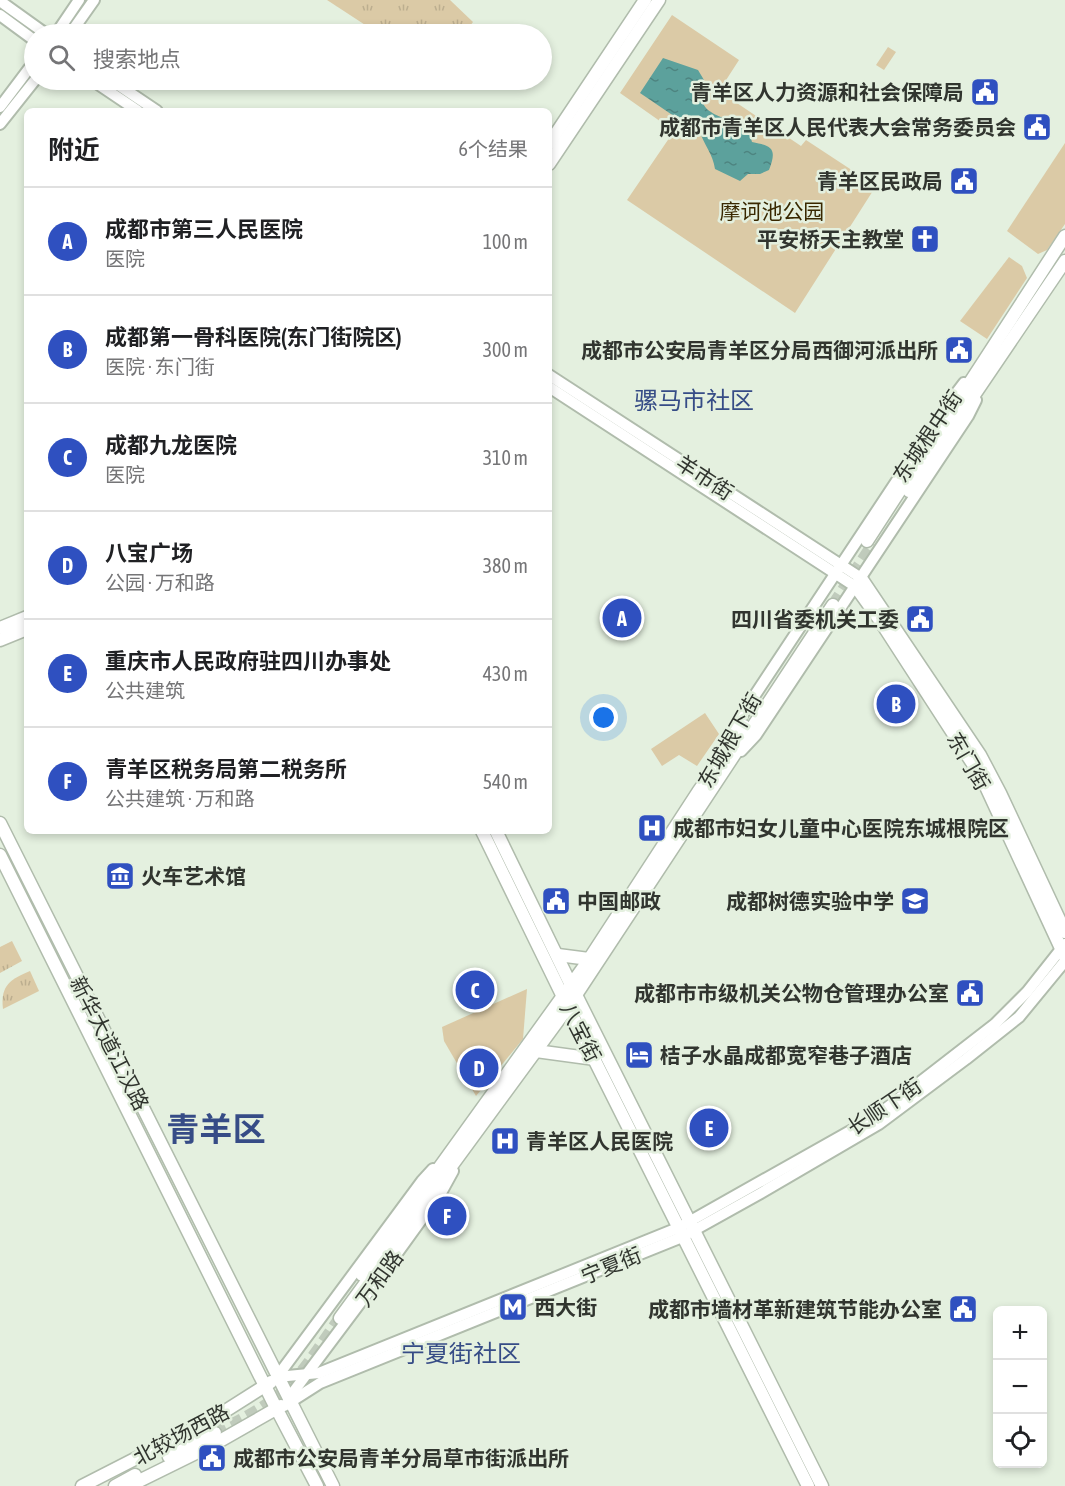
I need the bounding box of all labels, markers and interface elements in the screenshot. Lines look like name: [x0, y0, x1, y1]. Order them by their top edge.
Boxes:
search box: [24, 24, 552, 90]
icon: search: [45, 41, 78, 74]
text: 搜索地点: [93, 46, 181, 72]
public building icon: 青羊区人力资源和社会保障局: [969, 76, 1001, 108]
place label: 青羊区人力资源和社会保障局: [691, 80, 964, 104]
public building icon: 成都市青羊区人民代表大会常务委员会: [1021, 111, 1053, 143]
place label: 成都市青羊区人民代表大会常务委员会: [659, 115, 1016, 139]
text: 附近: [48, 135, 100, 165]
text: 6个结果: [459, 137, 528, 160]
public building icon: 青羊区民政局: [948, 165, 980, 197]
place label: 青羊区民政局: [817, 169, 943, 193]
park label: 摩诃池公园: [720, 199, 825, 223]
text: 成都市第三人民医院: [105, 216, 303, 242]
church icon: 平安桥天主教堂: [909, 223, 941, 255]
place label: 平安桥天主教堂: [757, 227, 904, 251]
text: A: [63, 230, 72, 253]
text: 100 m: [483, 230, 528, 253]
text: 医院: [105, 247, 145, 270]
text: 成都第一骨科医院(东门街院区): [105, 324, 402, 350]
public building icon: 成都市公安局青羊区分局西御河派出所: [943, 334, 975, 366]
text: B: [63, 338, 72, 361]
text: 300 m: [483, 338, 528, 361]
place label: 成都市公安局青羊区分局西御河派出所: [581, 338, 938, 362]
text: 医院 · 东门街: [105, 355, 215, 378]
street label: 东城根中街: [888, 386, 966, 486]
district label: 骡马市社区: [634, 387, 754, 414]
text: 成都九龙医院: [105, 432, 237, 458]
text: C: [63, 446, 72, 469]
text: 310 m: [483, 446, 528, 469]
street label: 羊市街: [672, 450, 738, 504]
text: 医院: [105, 463, 145, 486]
text: 八宝广场: [105, 540, 193, 566]
text: D: [62, 554, 73, 577]
text: 380 m: [483, 554, 528, 577]
text: 公园 · 万和路: [105, 571, 215, 594]
pin: A: [602, 596, 642, 640]
public building icon: 四川省委机关工委: [904, 603, 936, 635]
place label: 四川省委机关工委: [731, 607, 899, 631]
text: 重庆市人民政府驻四川办事处: [105, 648, 391, 674]
text: E: [63, 662, 72, 685]
text: 430 m: [483, 662, 528, 685]
text: 公共建筑: [105, 679, 185, 702]
pin: B: [876, 682, 916, 726]
street label: 东城根下街: [692, 689, 766, 791]
your location: [589, 703, 618, 732]
street label: 东门街: [943, 728, 995, 794]
text: 青羊区税务局第二税务所: [105, 756, 347, 782]
text: F: [63, 770, 72, 793]
text: 540 m: [483, 770, 528, 793]
text: 公共建筑 · 万和路: [105, 787, 255, 810]
hospital icon: 成都市妇女儿童中心医院东城根院区: [636, 812, 668, 844]
place label: 成都市妇女儿童中心医院东城根院区: [673, 816, 1009, 840]
museum icon: 火车艺术馆: [104, 860, 136, 892]
place label: 火车艺术馆: [141, 864, 246, 888]
public building icon: 中国邮政: [540, 885, 572, 917]
school or university icon: 成都树德实验中学: [899, 885, 931, 917]
place label: 中国邮政: [577, 889, 661, 913]
place label: 成都树德实验中学: [726, 889, 894, 913]
pin: C: [456, 968, 494, 1012]
street label: 新华大道江汉路: [66, 972, 154, 1114]
public building icon: 成都市市级机关公物仓管理办公室: [954, 977, 986, 1009]
place label: 成都市市级机关公物仓管理办公室: [634, 981, 949, 1005]
street label: 八宝街: [556, 998, 606, 1066]
hotel icon: 桔子水晶成都宽窄巷子酒店: [623, 1039, 655, 1071]
place label: 桔子水晶成都宽窄巷子酒店: [660, 1043, 912, 1067]
pin: D: [460, 1046, 498, 1090]
street label: 长顺下街: [842, 1073, 926, 1139]
pin: E: [690, 1106, 728, 1150]
district label: 青羊区: [167, 1110, 266, 1148]
hospital icon: 青羊区人民医院: [489, 1125, 521, 1157]
place label: 青羊区人民医院: [526, 1129, 673, 1153]
pin: F: [428, 1194, 466, 1238]
street label: 宁夏街: [577, 1242, 645, 1288]
street label: 万和路: [351, 1245, 407, 1311]
metro station icon: 西大街: [497, 1291, 529, 1323]
public building icon: 成都市墙材革新建筑节能办公室: [947, 1293, 979, 1325]
place label: 西大街: [534, 1295, 597, 1319]
place label: 成都市墙材革新建筑节能办公室: [648, 1297, 942, 1321]
map controls: [993, 1306, 1047, 1468]
button: +: [993, 1306, 1047, 1360]
district label: 宁夏街社区: [401, 1340, 521, 1367]
button: −: [993, 1360, 1047, 1414]
street label: 北较场西路: [129, 1399, 233, 1469]
button: locate: [993, 1414, 1047, 1468]
public building icon: 成都市公安局青羊分局草市街派出所: [196, 1442, 228, 1474]
place label: 成都市公安局青羊分局草市街派出所: [233, 1446, 569, 1470]

